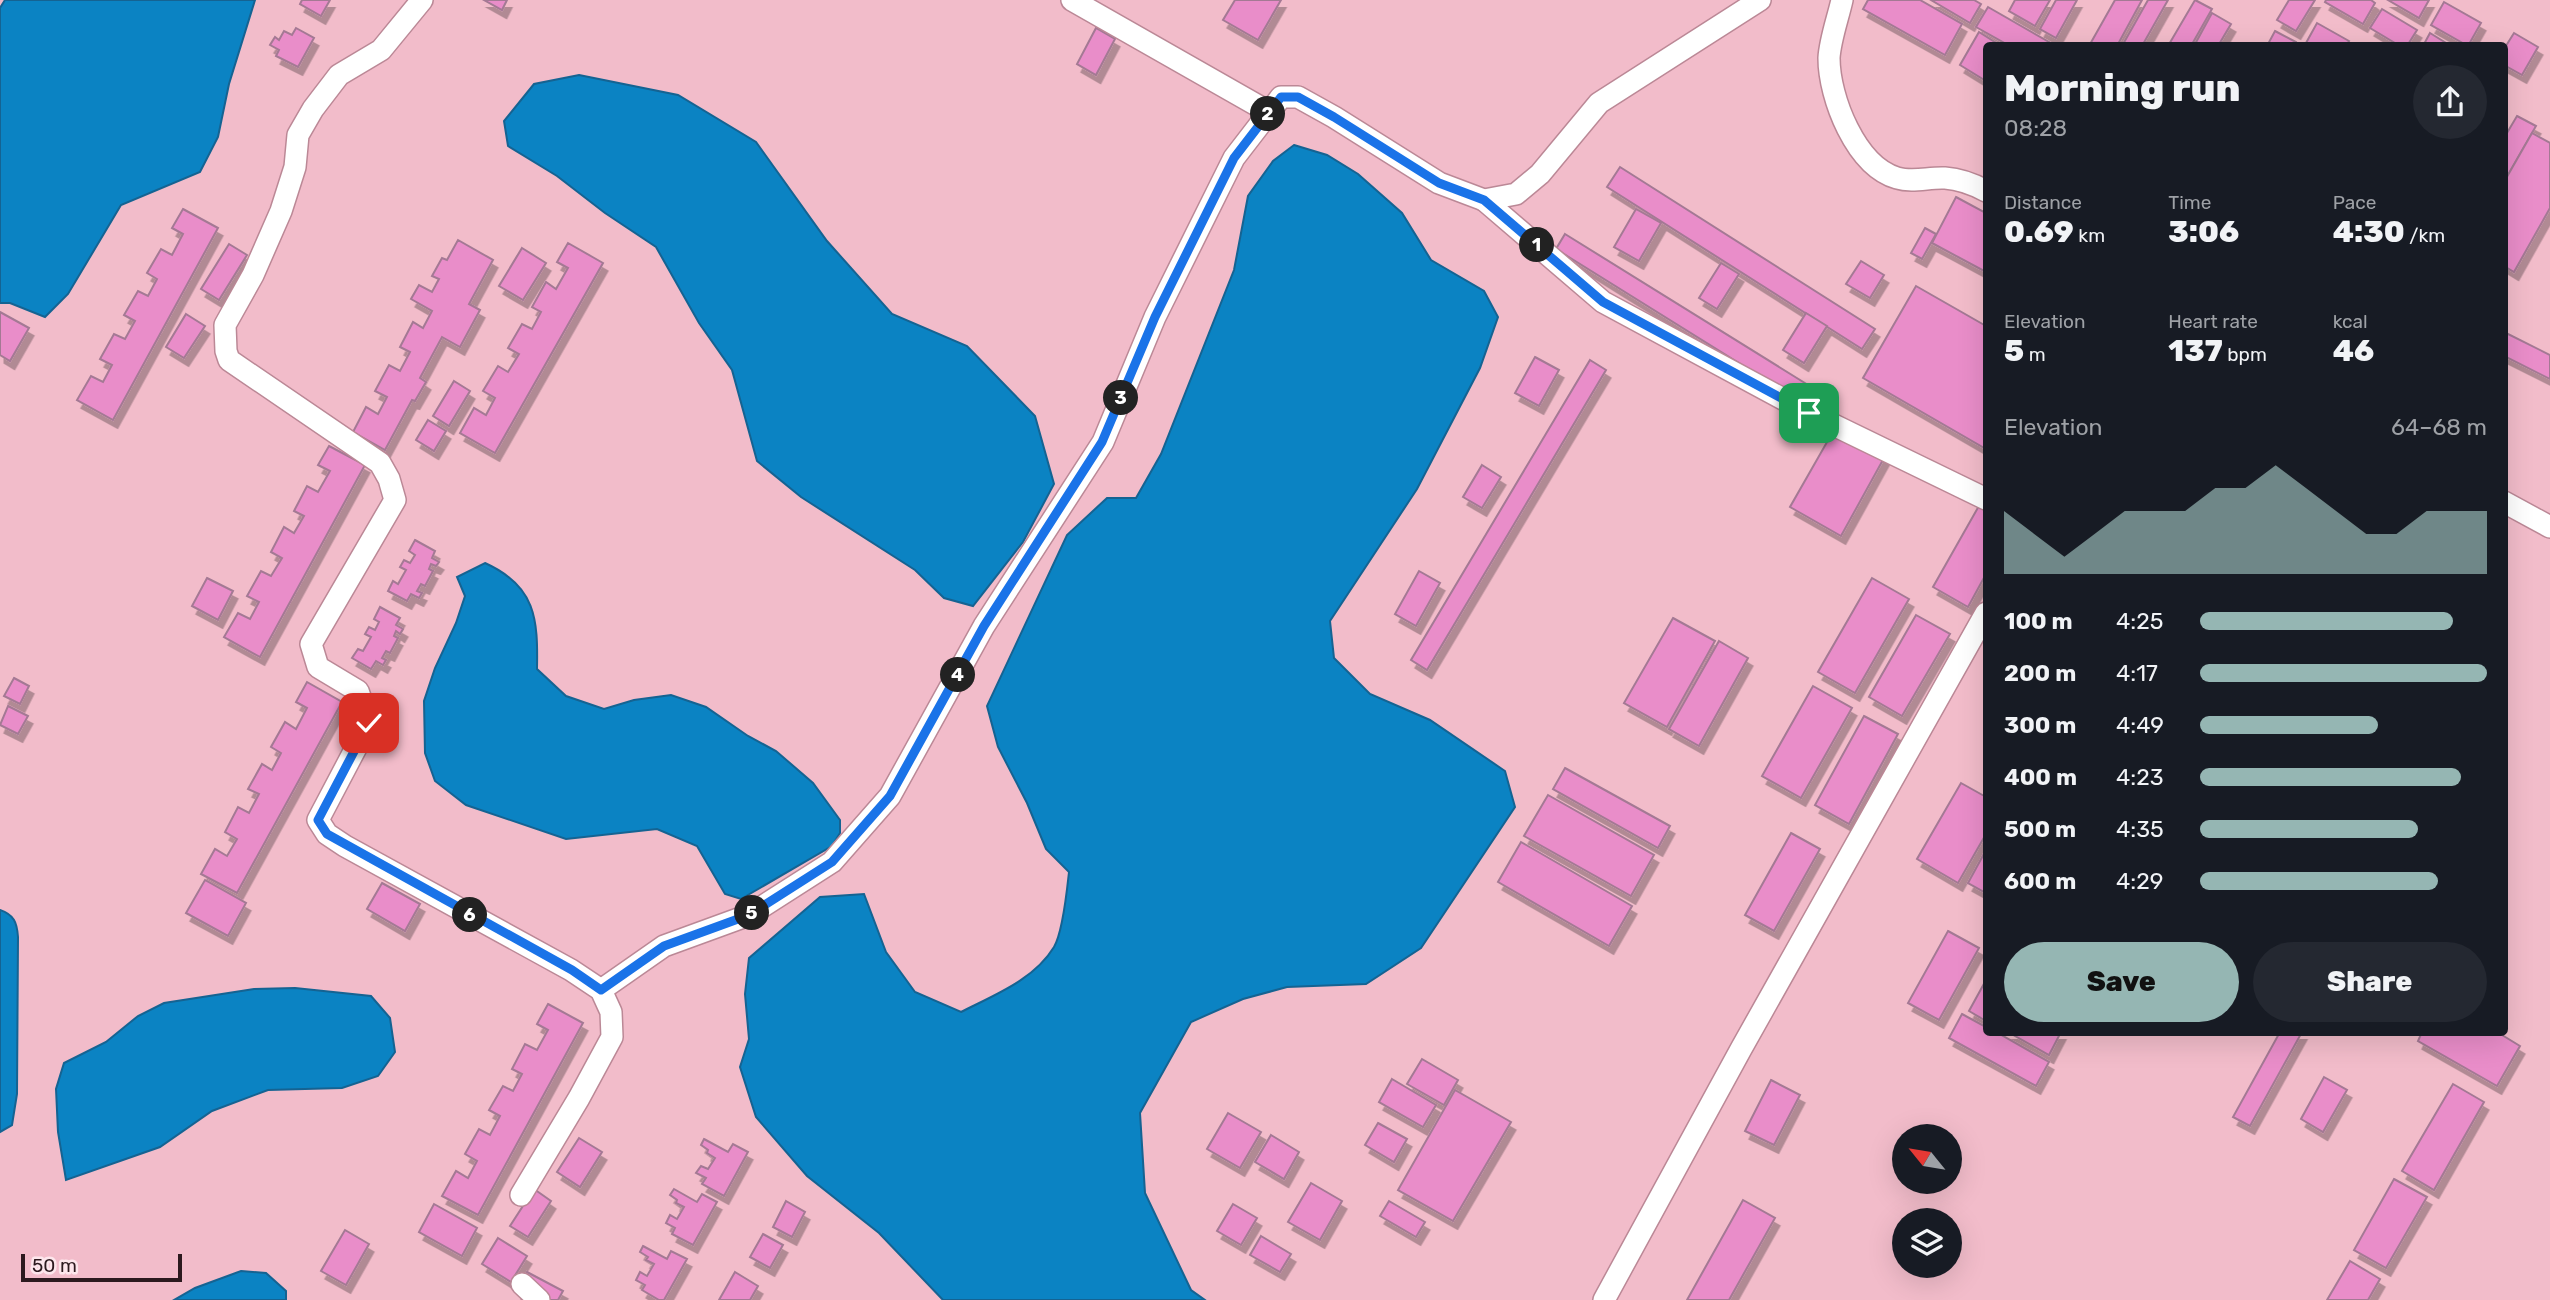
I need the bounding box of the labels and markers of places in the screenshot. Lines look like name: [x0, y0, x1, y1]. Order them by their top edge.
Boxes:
pin: 2: [1250, 96, 1286, 132]
pin: 1: [1520, 228, 1554, 262]
pin: 3: [1104, 380, 1138, 416]
pin: [1779, 383, 1839, 443]
pin: 4: [940, 658, 976, 692]
pin: [339, 693, 399, 753]
pin: 5: [734, 895, 770, 930]
pin: 6: [452, 898, 488, 932]

